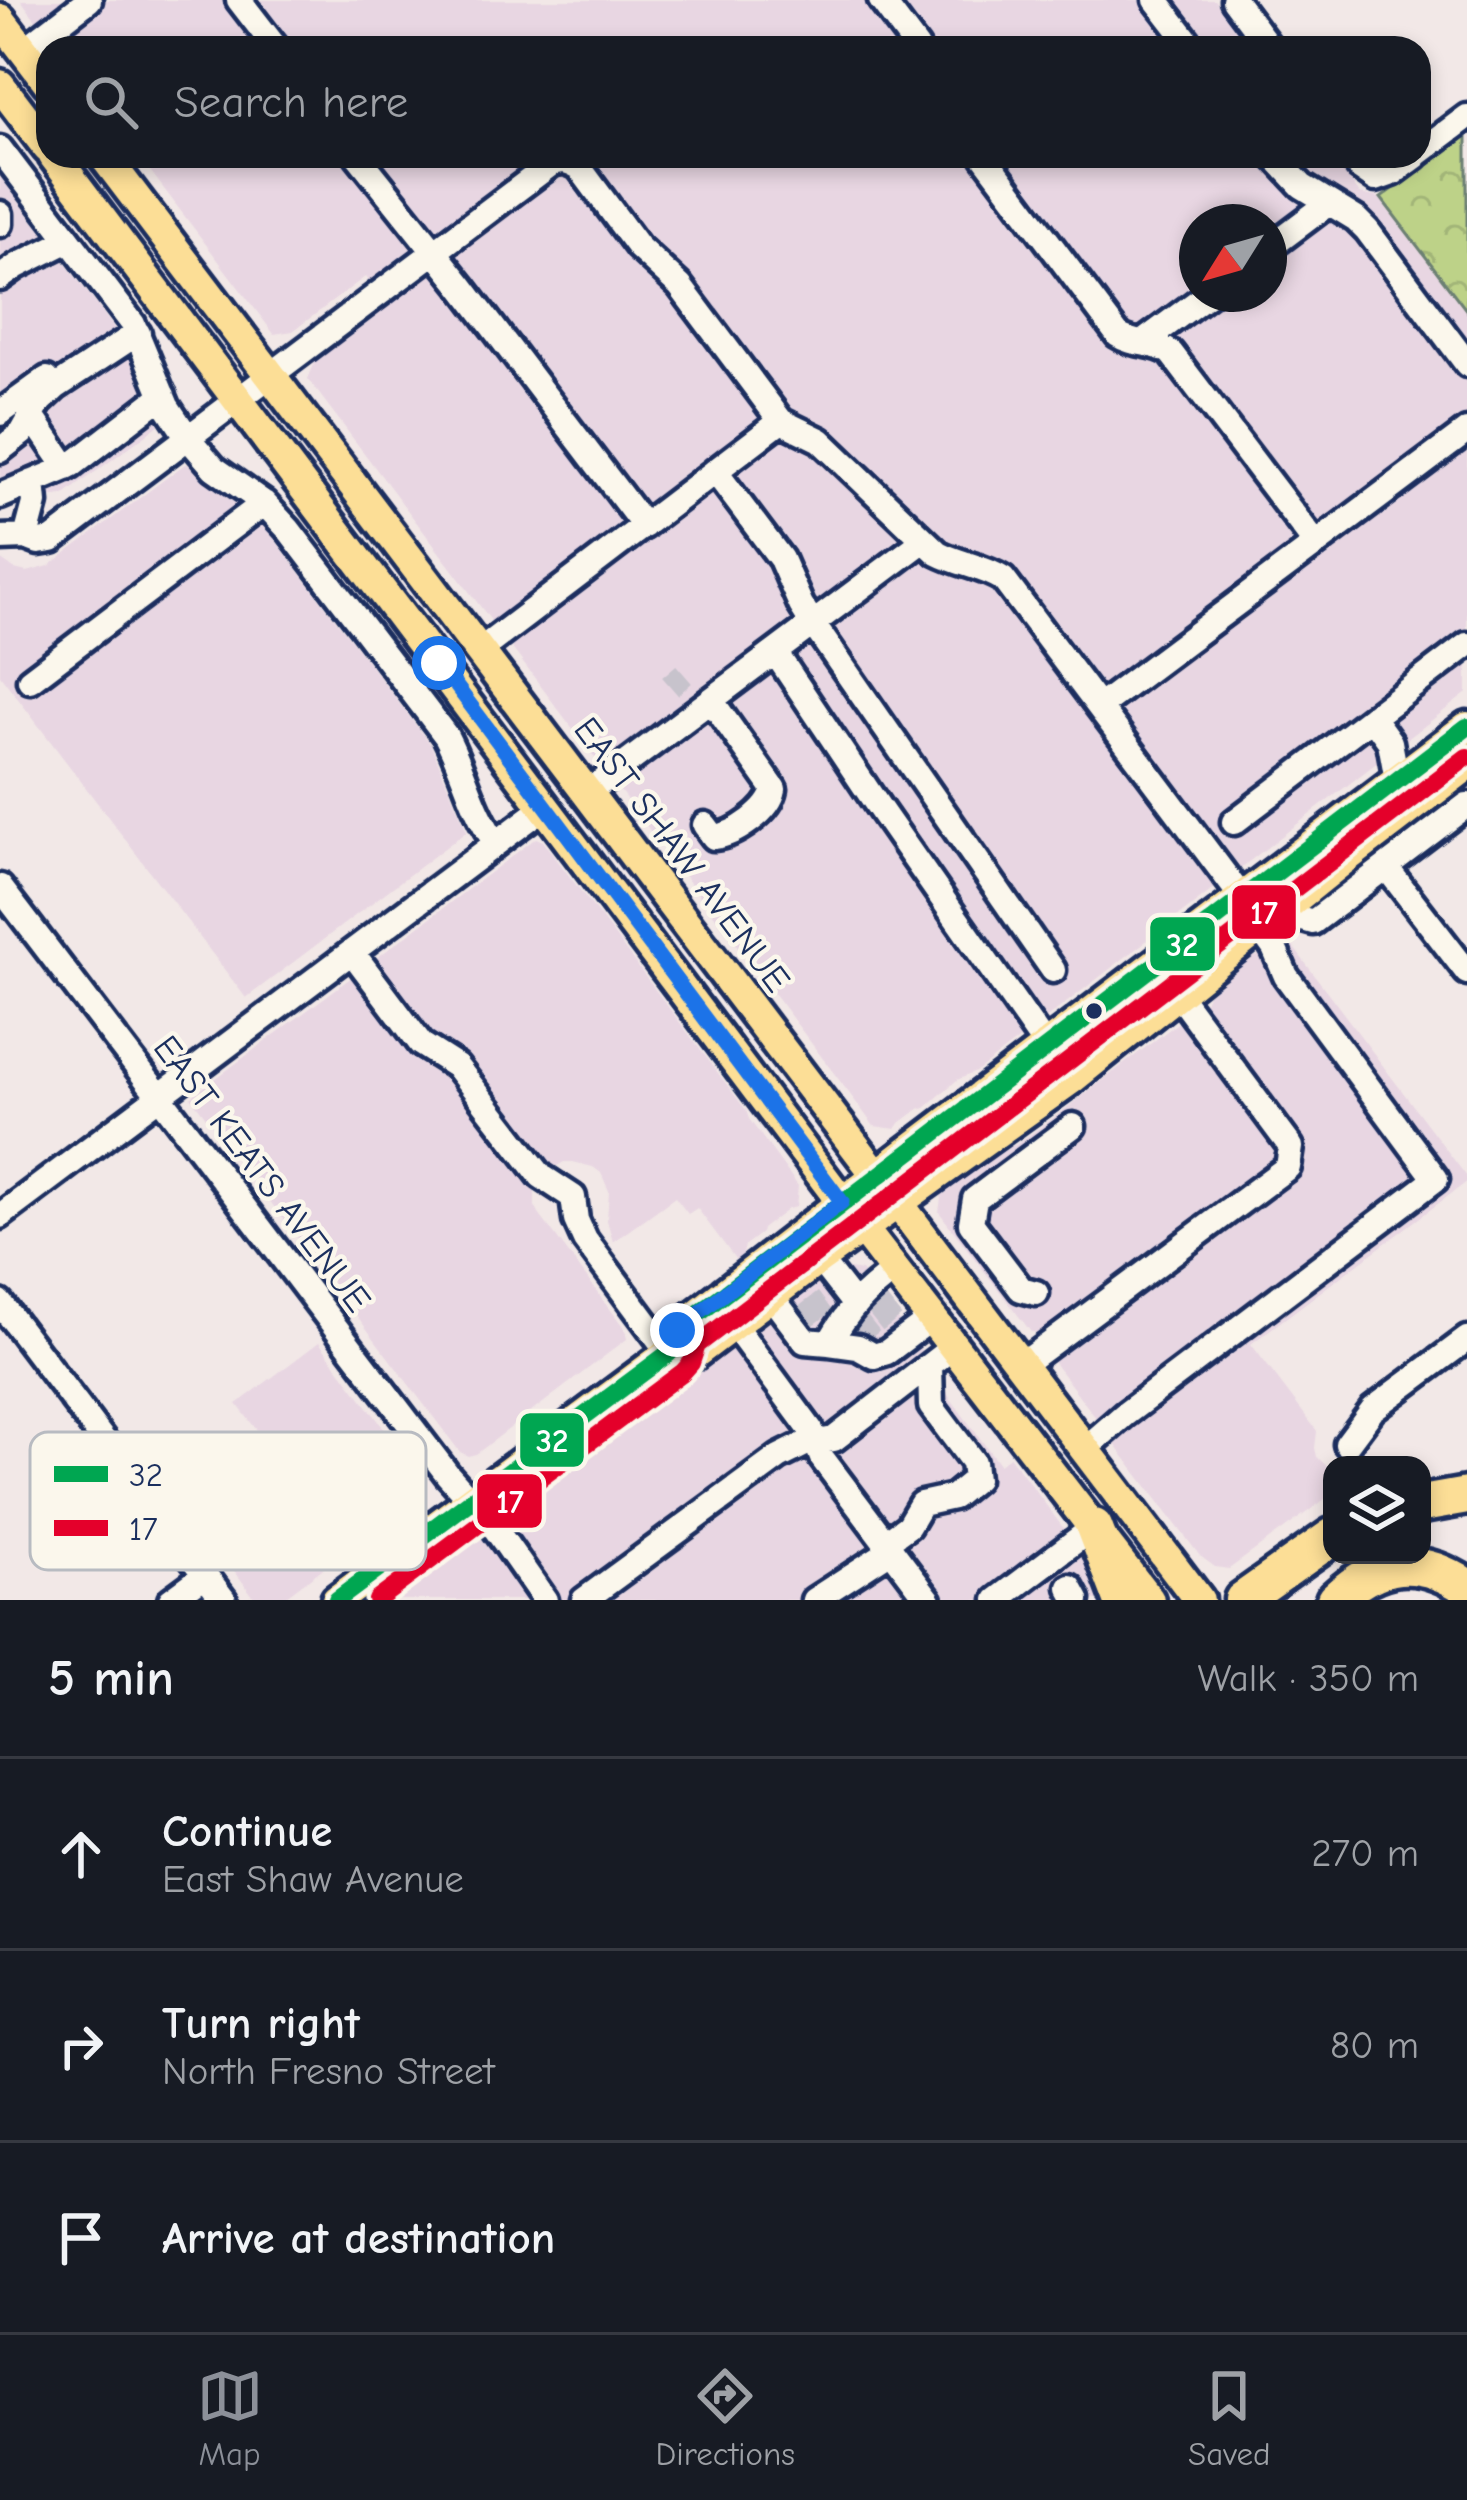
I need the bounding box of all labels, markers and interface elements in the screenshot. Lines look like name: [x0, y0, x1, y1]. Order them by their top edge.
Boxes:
search box: [36, 36, 1431, 168]
icon: search: [78, 69, 144, 135]
text: Search here: [174, 76, 408, 128]
north arrow: [1179, 204, 1287, 312]
route start: [412, 636, 466, 690]
street label: EAST SHAW AVENUE: [565, 710, 798, 1000]
line badge: 17: [1230, 883, 1298, 941]
text: 17: [1250, 894, 1278, 932]
line badge: 32: [1148, 915, 1217, 973]
text: 32: [1166, 926, 1198, 964]
unlabelled marker: [1083, 1000, 1105, 1022]
street label: EAST KEATS AVENUE: [145, 1028, 379, 1320]
route end: [650, 1303, 704, 1357]
line badge: 32: [518, 1411, 586, 1469]
text: 32: [536, 1422, 568, 1460]
legend: [30, 1432, 426, 1570]
text: 32: [129, 1456, 163, 1494]
map controls: [1323, 1456, 1431, 1564]
button: layers: [1323, 1456, 1431, 1564]
line badge: 17: [475, 1472, 544, 1530]
text: 17: [496, 1483, 524, 1521]
text: 17: [129, 1510, 158, 1548]
text: 5 min: [48, 1649, 174, 1708]
text: Walk · 350 m: [1197, 1656, 1419, 1701]
text: Continue: [162, 1805, 332, 1857]
icon: ahead: [48, 1821, 114, 1887]
text: 270 m: [1311, 1831, 1419, 1876]
text: East Shaw Avenue: [162, 1857, 464, 1902]
text: Turn right: [162, 1997, 360, 2049]
icon: right: [48, 2013, 114, 2079]
text: 80 m: [1330, 2023, 1419, 2068]
text: North Fresno Street: [162, 2049, 495, 2094]
icon: arrive: [48, 2205, 114, 2271]
text: Arrive at destination: [162, 2212, 555, 2264]
tab: Map: [197, 2363, 263, 2473]
tab: Directions: [656, 2363, 795, 2473]
tab: Saved: [1188, 2363, 1270, 2473]

